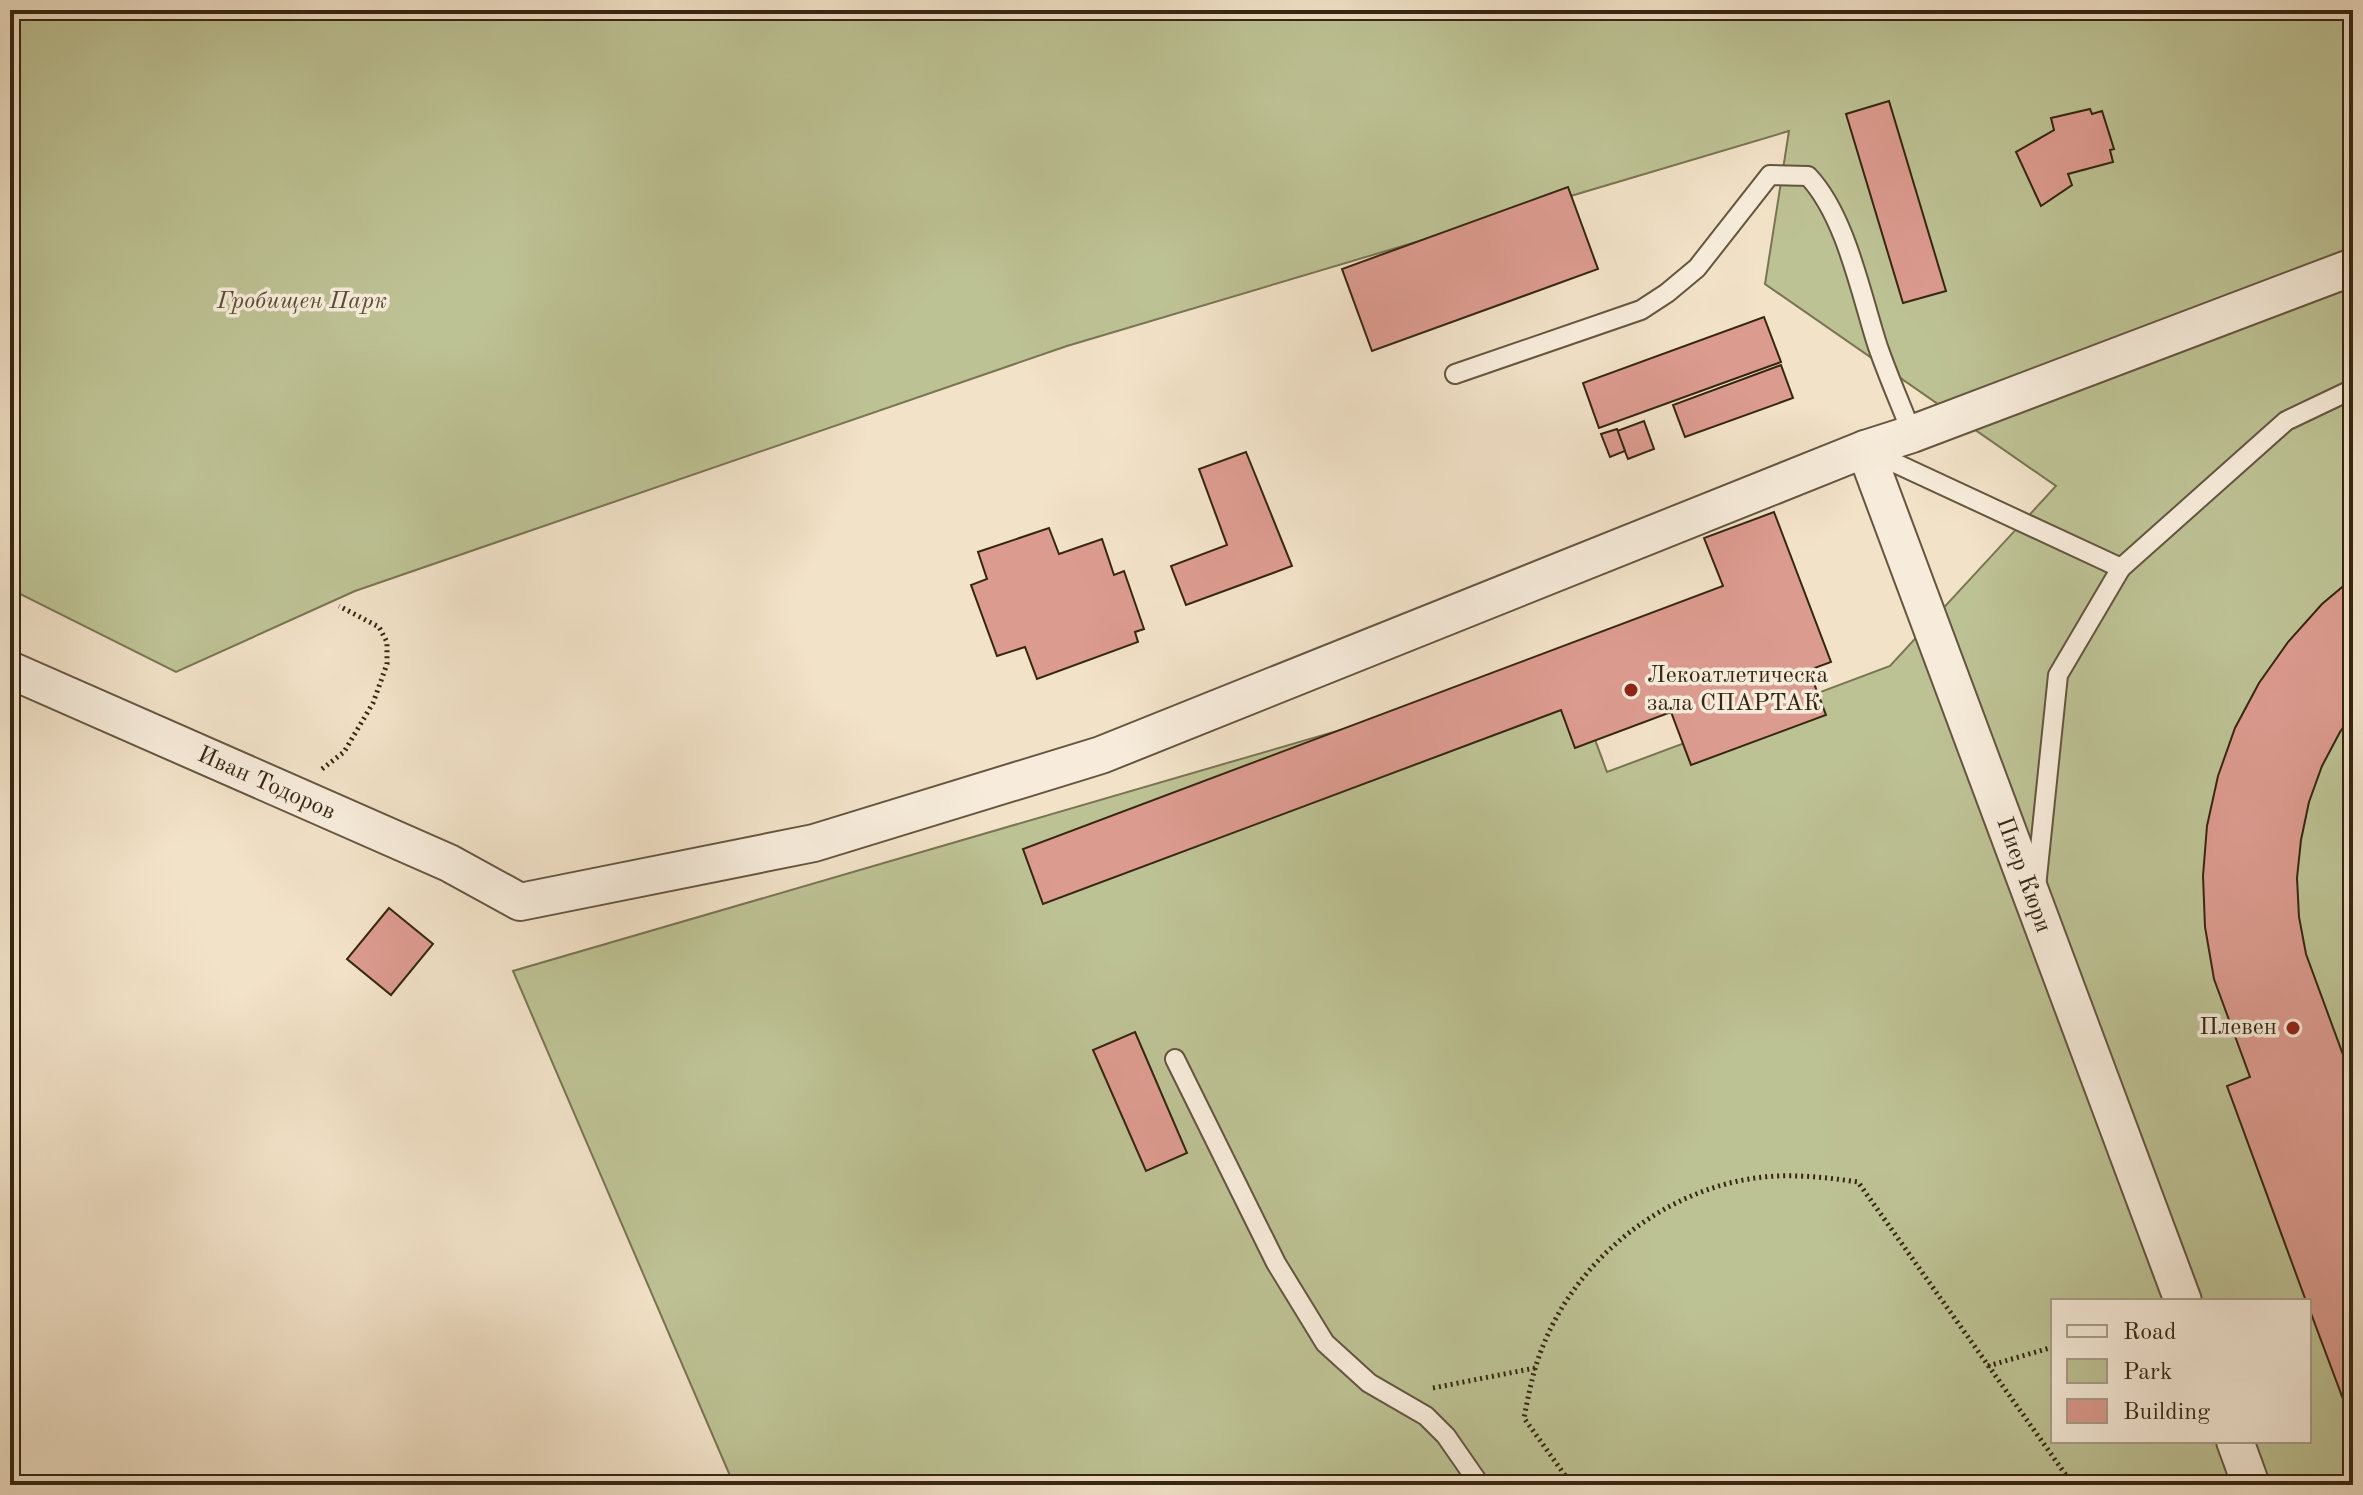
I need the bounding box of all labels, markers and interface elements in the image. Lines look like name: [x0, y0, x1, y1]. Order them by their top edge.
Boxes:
park label: Гробищен Парк: [216, 290, 387, 314]
place label: Лекоатлетическа зала СПАРТАК: [1647, 664, 1828, 716]
marker: Лекоатлетическа зала СПАРТАК: [1622, 681, 1640, 699]
street label: Иван Тодоров: [194, 743, 338, 825]
street label: Пиер Кюри: [1991, 814, 2055, 936]
place label: Плевен: [2199, 1016, 2277, 1040]
marker: Плевен: [2284, 1019, 2302, 1037]
legend: [2051, 1299, 2311, 1443]
text: Road: [2123, 1321, 2176, 1345]
text: Park: [2123, 1361, 2172, 1385]
text: Building: [2123, 1401, 2210, 1425]

